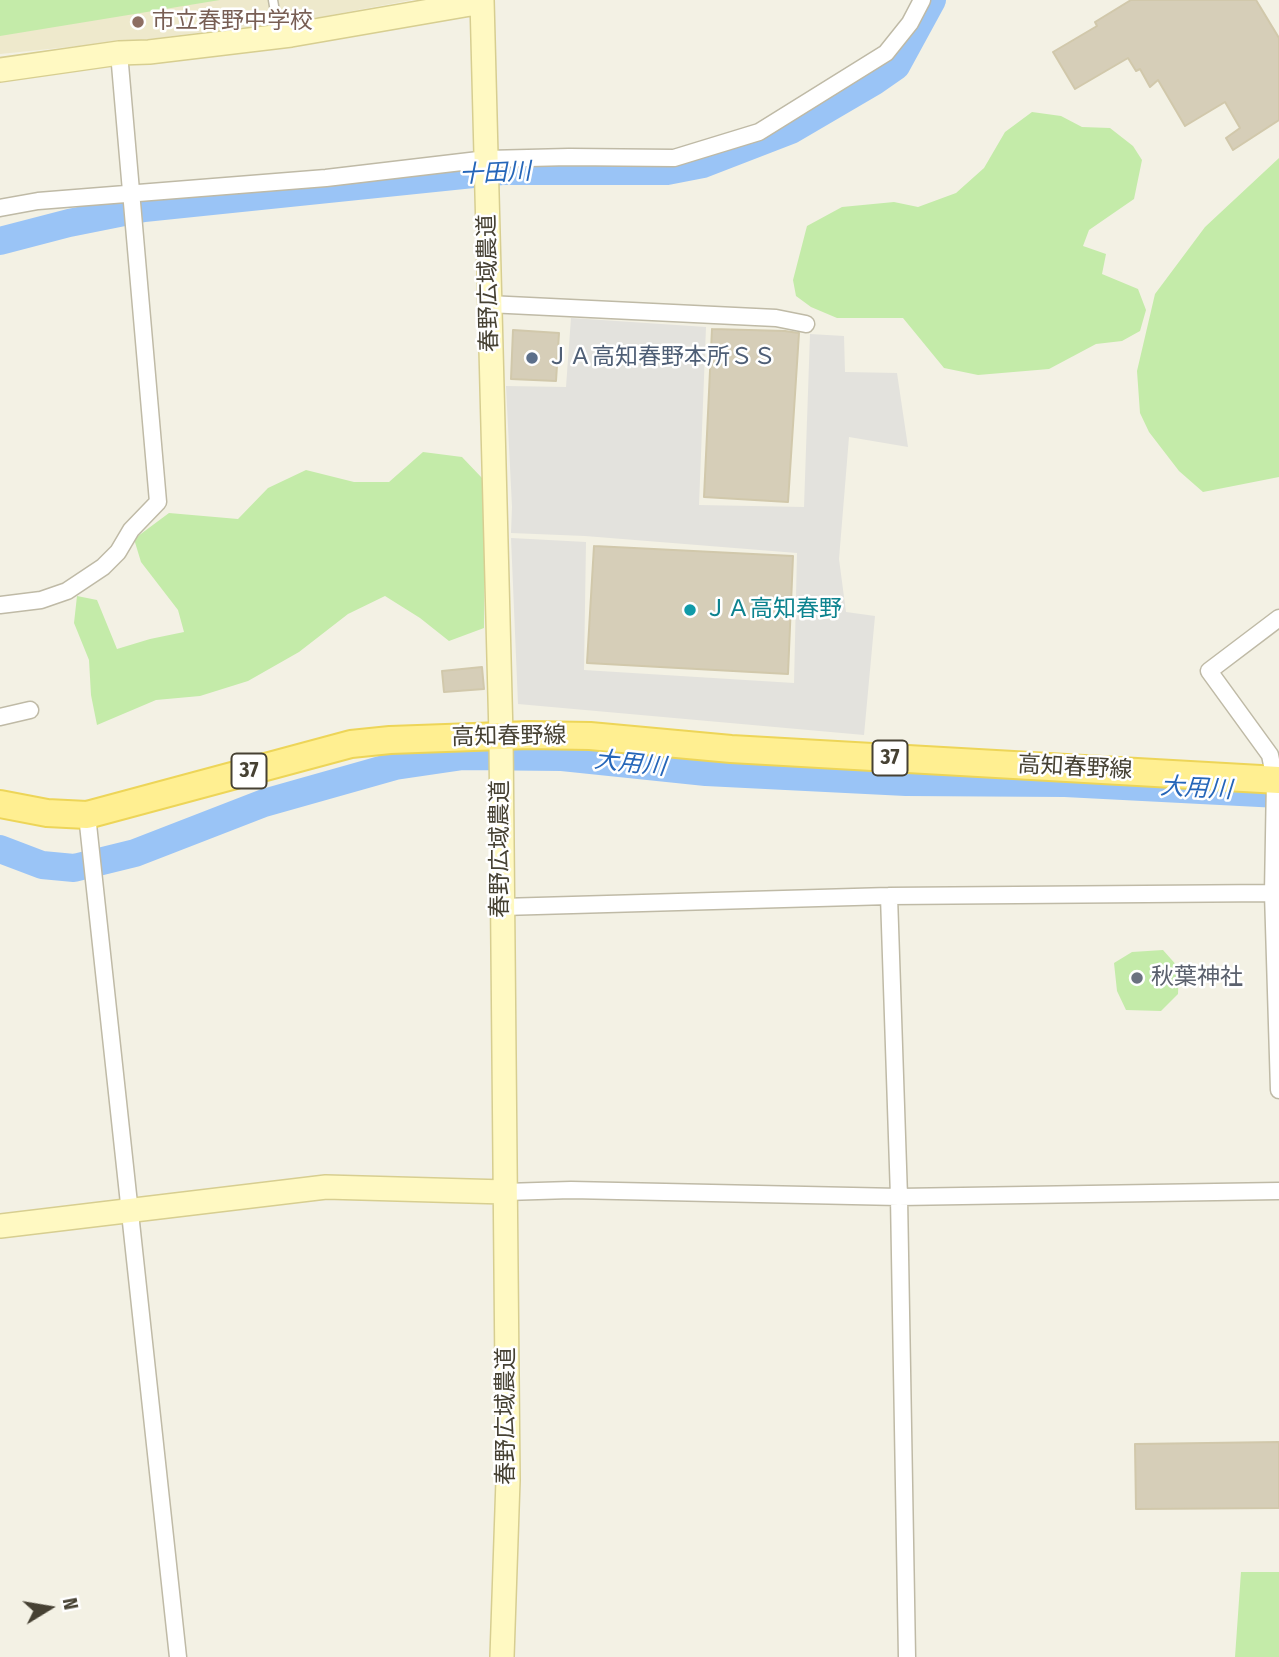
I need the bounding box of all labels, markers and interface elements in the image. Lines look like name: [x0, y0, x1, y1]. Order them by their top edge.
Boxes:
place label: 市立春野中学校: [152, 8, 313, 36]
marker: 市立春野中学校: [130, 14, 146, 30]
water label: 十田川: [458, 158, 532, 190]
street label: 春野広域農道: [474, 214, 504, 352]
place label: ＪＡ高知春野本所ＳＳ: [546, 344, 776, 372]
marker: ＪＡ高知春野本所ＳＳ: [524, 350, 540, 366]
place label: ＪＡ高知春野: [704, 596, 842, 624]
marker: ＪＡ高知春野: [682, 602, 698, 618]
street label: 高知春野線: [451, 722, 567, 752]
road number: 37: [872, 740, 908, 776]
water label: 大用川: [593, 746, 667, 782]
street label: 高知春野線: [1017, 751, 1133, 785]
road number: 37: [232, 754, 266, 788]
water label: 大用川: [1159, 773, 1233, 805]
street label: 春野広域農道: [487, 780, 515, 918]
place label: 秋葉神社: [1151, 964, 1243, 992]
marker: 秋葉神社: [1129, 970, 1145, 986]
street label: 春野広域農道: [493, 1347, 521, 1485]
north arrow: [14, 1573, 84, 1643]
text: N: [58, 1596, 82, 1612]

